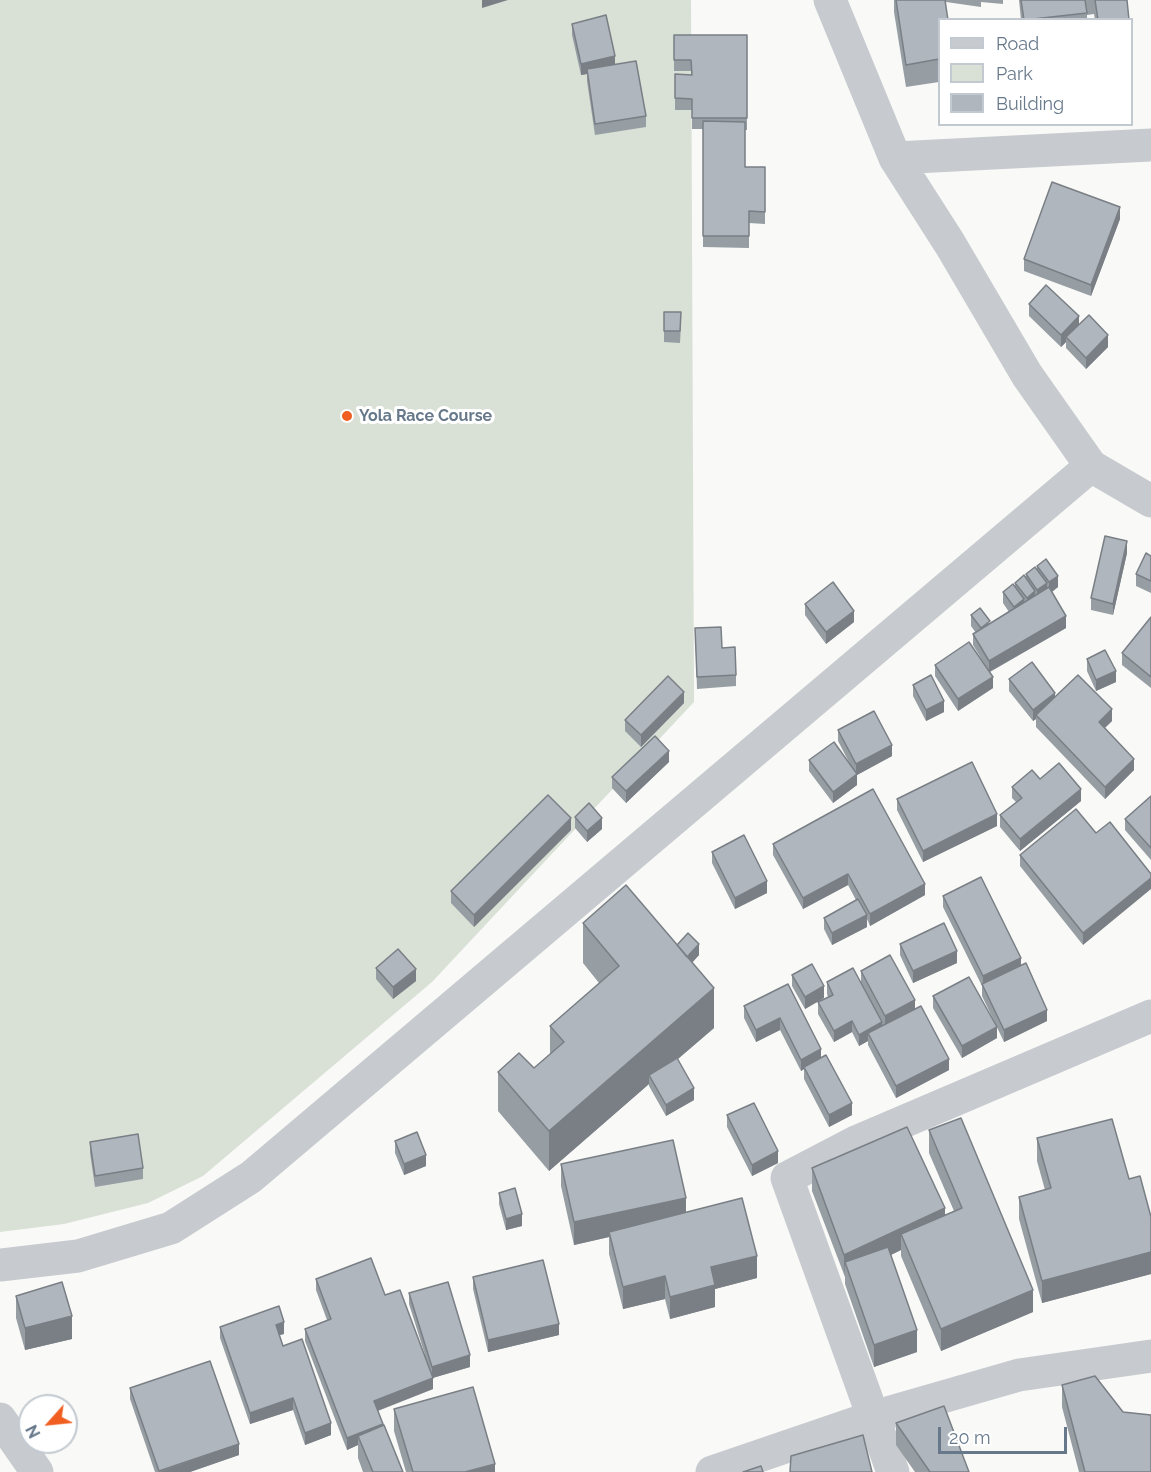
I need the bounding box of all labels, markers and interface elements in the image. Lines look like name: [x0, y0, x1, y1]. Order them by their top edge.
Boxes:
legend: [938, 18, 1133, 126]
text: Road: [996, 33, 1039, 54]
text: Park: [996, 63, 1033, 84]
text: Building: [996, 93, 1064, 114]
place label: Yola Race Course: [359, 406, 492, 426]
marker: Yola Race Course: [340, 409, 354, 423]
north arrow: [18, 1394, 78, 1454]
scale bar: [941, 1415, 1070, 1453]
text: N: [22, 1422, 45, 1441]
text: 20 m: [949, 1427, 991, 1448]

